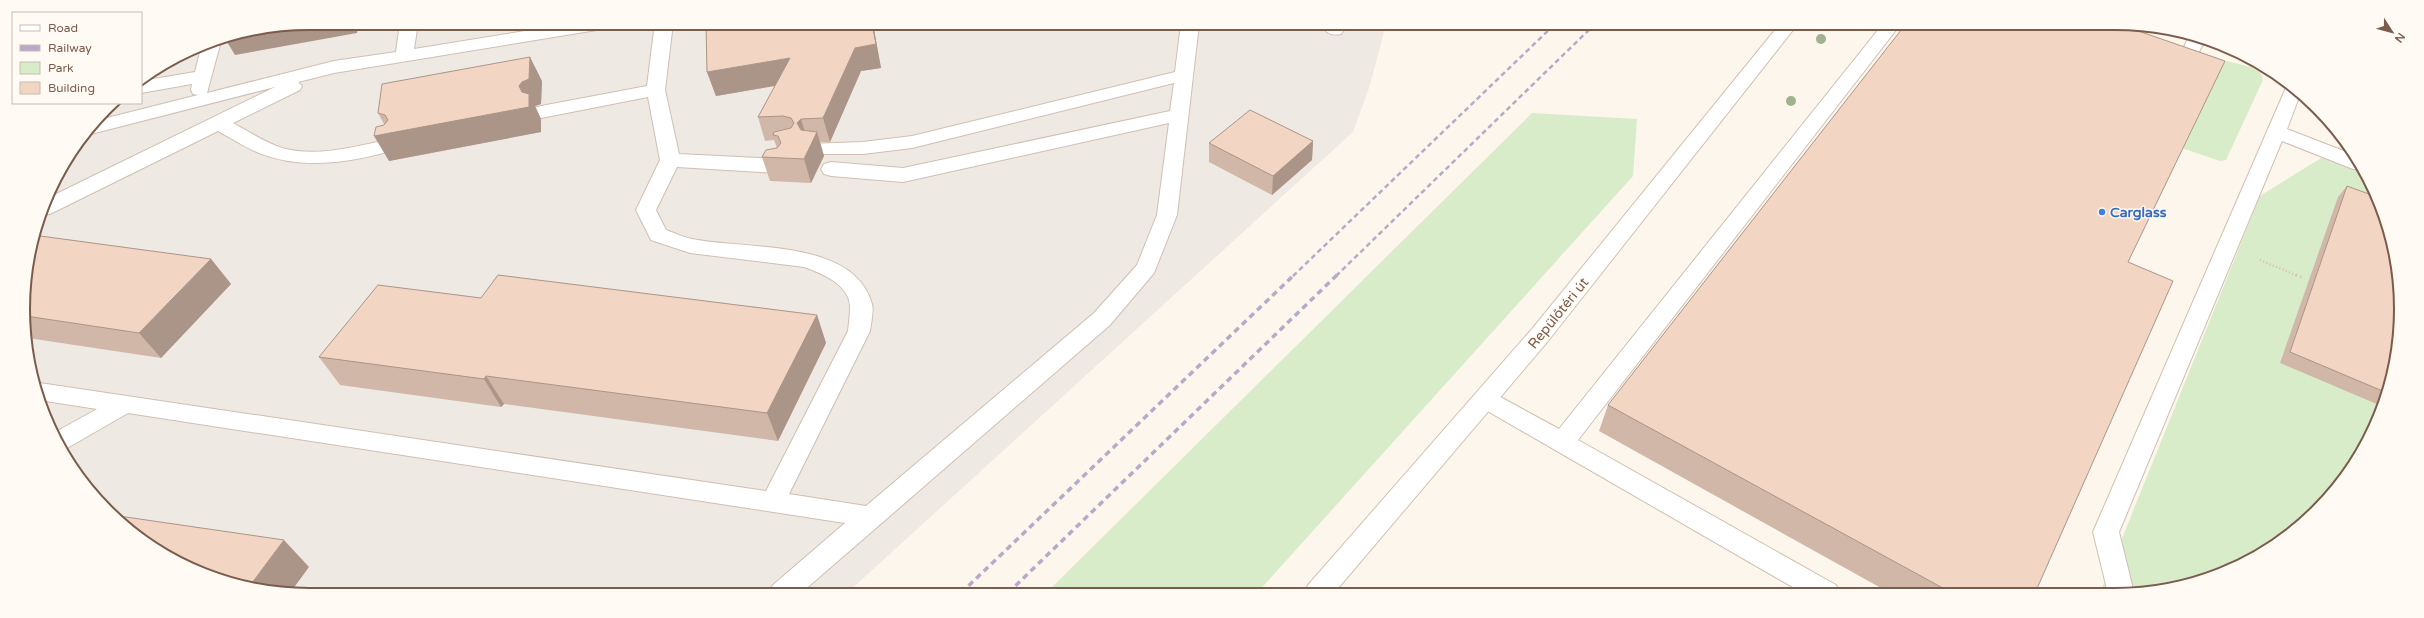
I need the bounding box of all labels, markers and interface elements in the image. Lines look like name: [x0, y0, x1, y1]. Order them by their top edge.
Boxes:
legend: [12, 12, 142, 104]
north arrow: [2372, 12, 2412, 52]
text: Road: [48, 21, 78, 35]
text: N: [2392, 30, 2408, 45]
text: Railway: [48, 41, 92, 55]
text: Park: [48, 61, 74, 75]
text: Building: [48, 81, 95, 95]
place label: Carglass: [2110, 204, 2167, 221]
marker: Carglass: [2097, 207, 2107, 217]
street label: Repülőtéri út: [1524, 274, 1593, 352]

